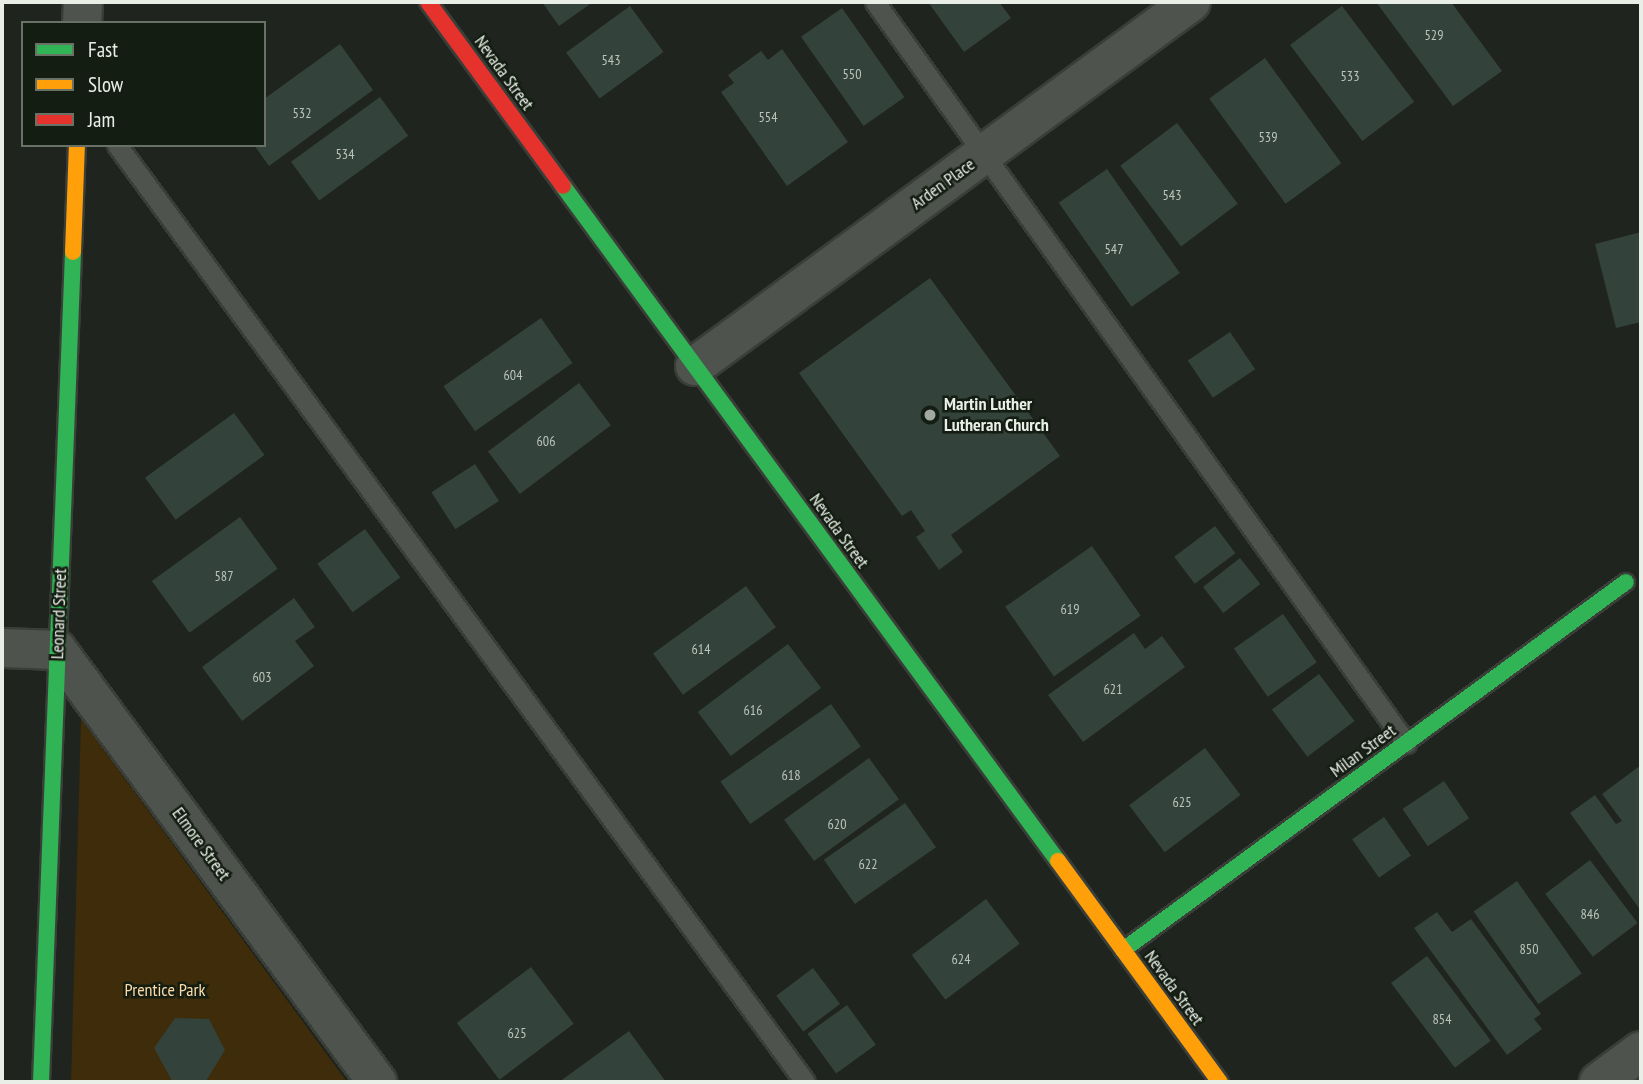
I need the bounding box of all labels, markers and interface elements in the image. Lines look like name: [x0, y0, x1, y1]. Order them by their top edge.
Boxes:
legend: [21, 21, 266, 147]
house number: 529: [1425, 27, 1443, 43]
street label: Nevada Street: [470, 31, 538, 115]
text: Fast: [88, 36, 118, 63]
house number: 543: [602, 52, 620, 68]
house number: 550: [843, 66, 861, 82]
house number: 533: [1341, 68, 1359, 84]
text: Slow: [88, 71, 123, 98]
house number: 532: [293, 105, 311, 121]
text: Jam: [88, 106, 115, 133]
house number: 554: [759, 109, 777, 125]
house number: 539: [1259, 129, 1277, 145]
house number: 534: [336, 146, 354, 162]
street label: Arden Place: [907, 154, 979, 214]
house number: 543: [1163, 187, 1181, 203]
house number: 547: [1105, 241, 1123, 257]
house number: 604: [504, 367, 522, 383]
place label: Martin Luther Lutheran Church: [944, 394, 1049, 436]
marker: Martin Luther Lutheran Church: [922, 407, 938, 423]
house number: 606: [537, 433, 555, 449]
street label: Nevada Street: [805, 489, 873, 573]
street label: Leonard Street: [47, 568, 71, 660]
house number: 587: [215, 568, 233, 584]
house number: 619: [1061, 601, 1079, 617]
house number: 614: [692, 641, 710, 657]
house number: 603: [253, 669, 271, 685]
house number: 621: [1104, 681, 1122, 697]
house number: 616: [744, 702, 762, 718]
street label: Milan Street: [1326, 720, 1400, 782]
house number: 618: [782, 767, 800, 783]
house number: 625: [1173, 794, 1191, 810]
street label: Elmore Street: [167, 803, 235, 885]
house number: 620: [828, 816, 846, 832]
house number: 622: [859, 856, 877, 872]
house number: 846: [1581, 906, 1599, 922]
house number: 850: [1520, 941, 1538, 957]
street label: Nevada Street: [1140, 946, 1208, 1030]
house number: 624: [952, 951, 970, 967]
park label: Prentice Park: [125, 979, 205, 1001]
house number: 854: [1433, 1011, 1451, 1027]
house number: 625: [508, 1025, 526, 1041]

